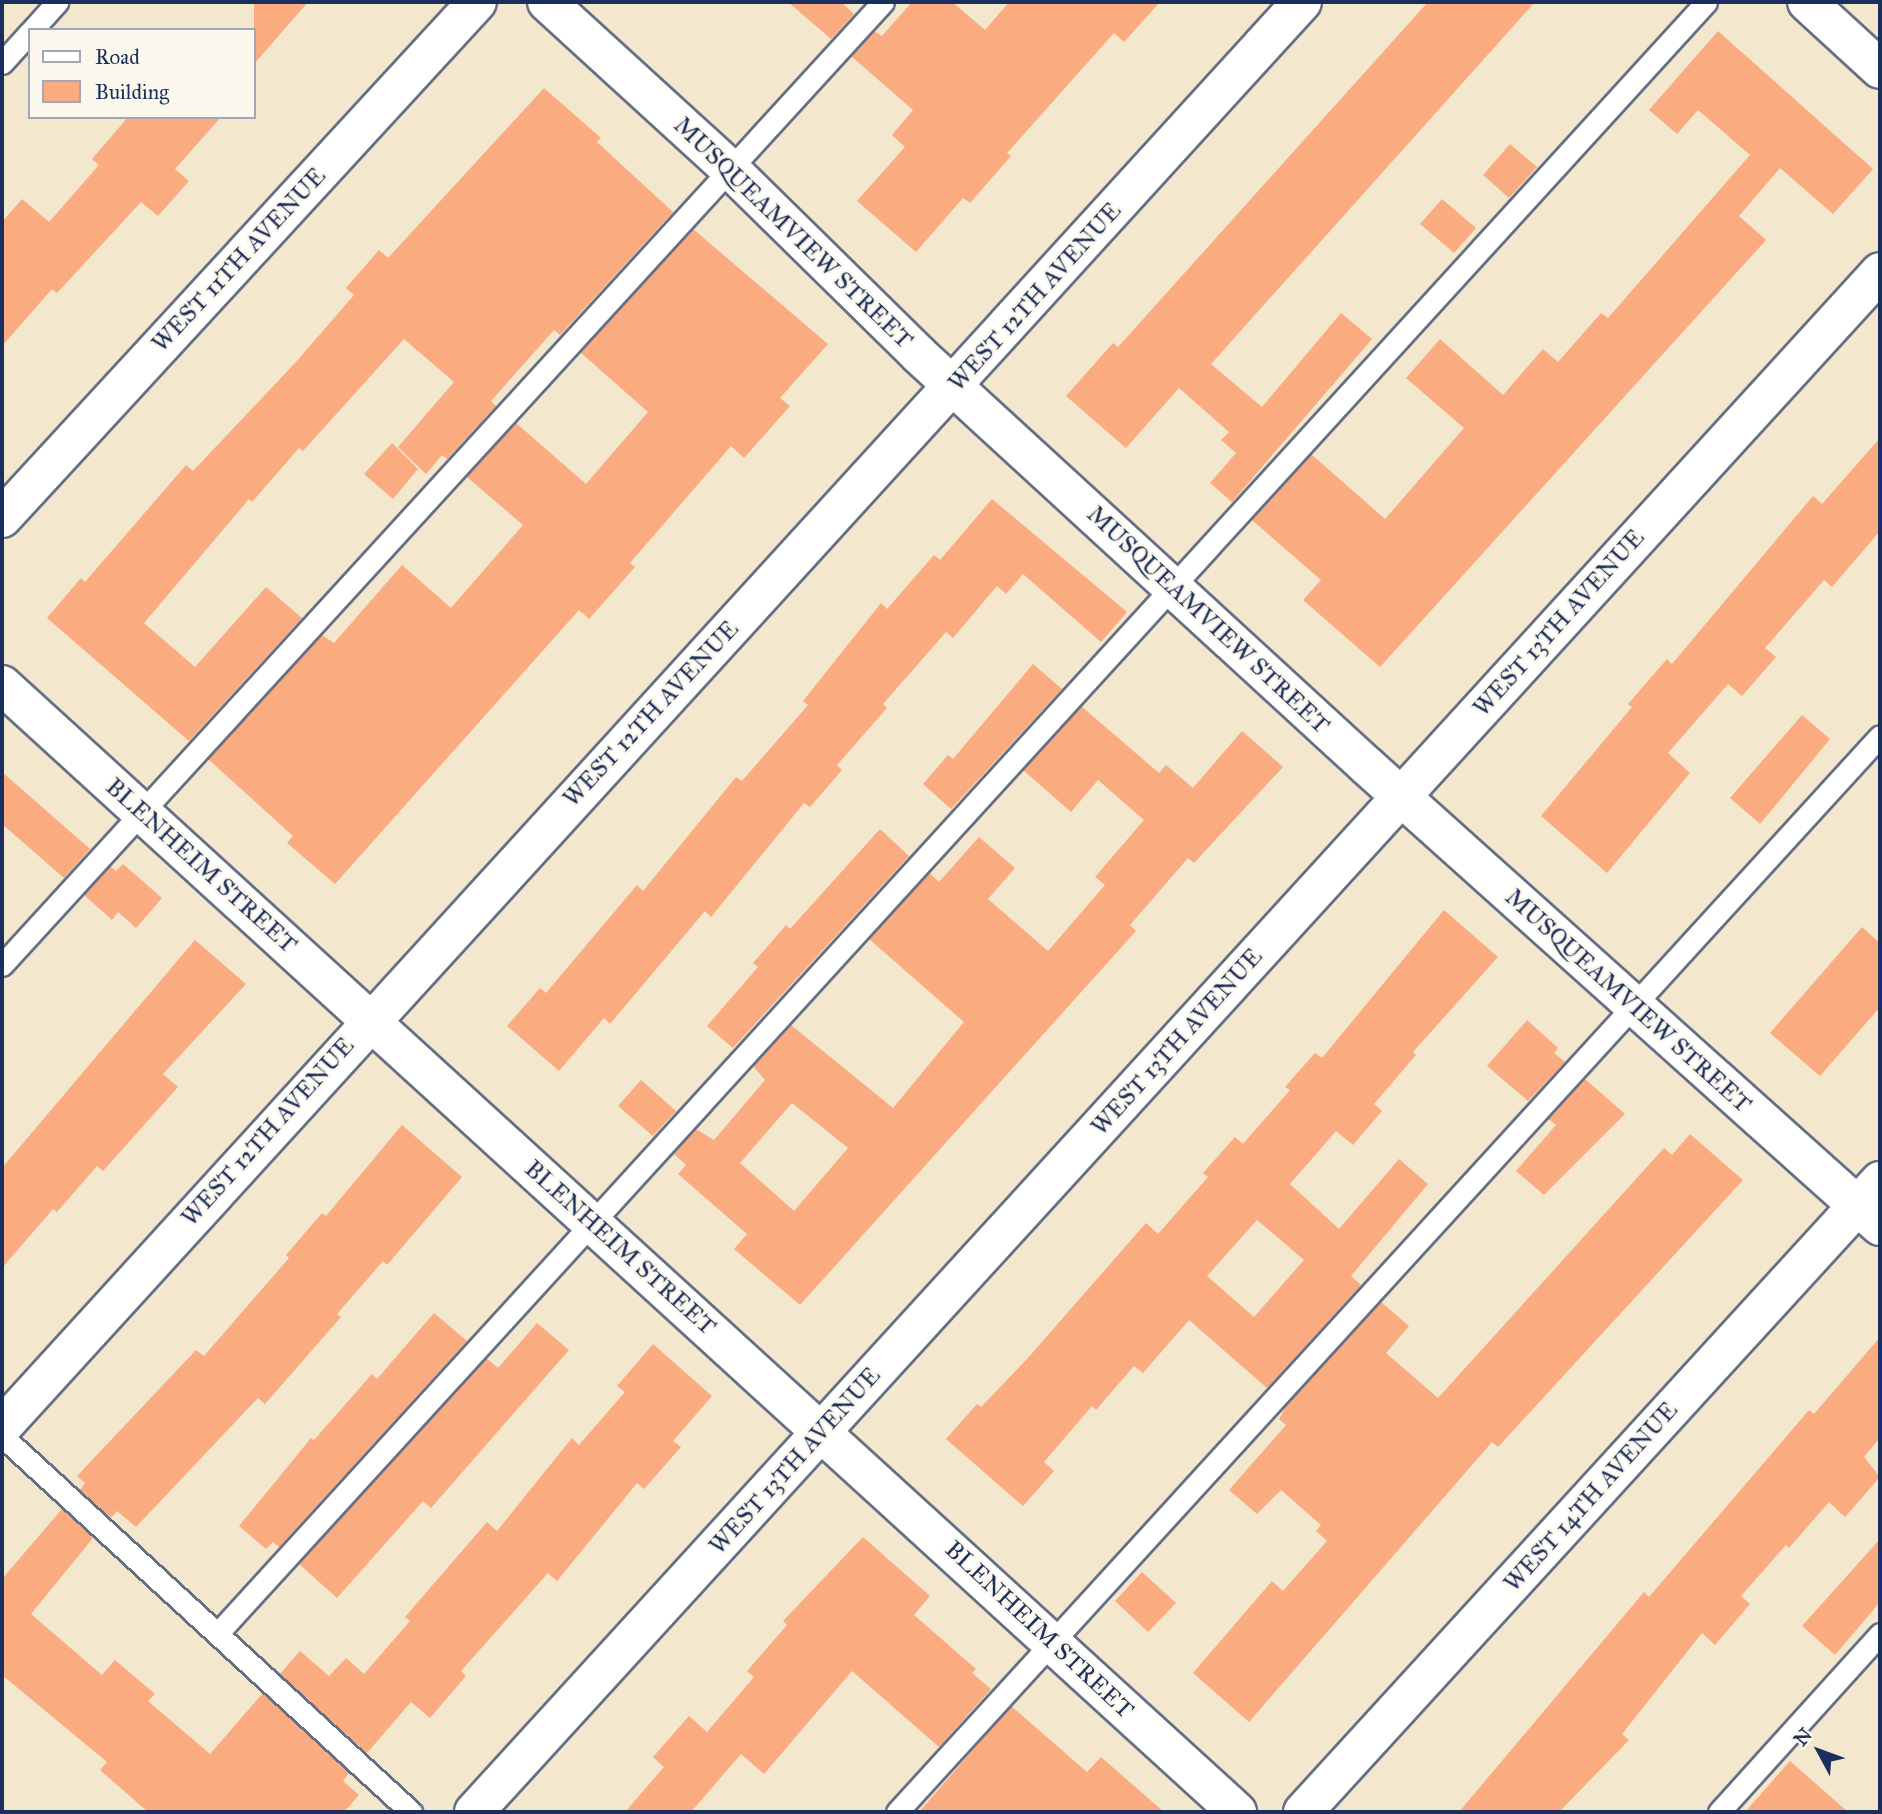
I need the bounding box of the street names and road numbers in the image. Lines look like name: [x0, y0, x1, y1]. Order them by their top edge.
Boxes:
street label: MUSQUEAMVIEW STREET: [668, 111, 918, 355]
street label: WEST 11TH AVENUE: [146, 162, 332, 358]
street label: WEST 12TH AVENUE: [943, 197, 1127, 397]
street label: MUSQUEAMVIEW STREET: [1081, 500, 1335, 740]
street label: WEST 13TH AVENUE: [1467, 524, 1651, 722]
street label: WEST 12TH AVENUE: [557, 615, 745, 813]
street label: BLENHEIM STREET: [100, 773, 302, 959]
street label: MUSQUEAMVIEW STREET: [1499, 883, 1757, 1119]
street label: WEST 13TH AVENUE: [1085, 943, 1269, 1141]
street label: WEST 12TH AVENUE: [176, 1032, 360, 1232]
street label: BLENHEIM STREET: [519, 1155, 721, 1341]
street label: WEST 13TH AVENUE: [703, 1362, 887, 1560]
street label: WEST 14TH AVENUE: [1498, 1396, 1684, 1598]
street label: BLENHEIM STREET: [939, 1535, 1139, 1725]

